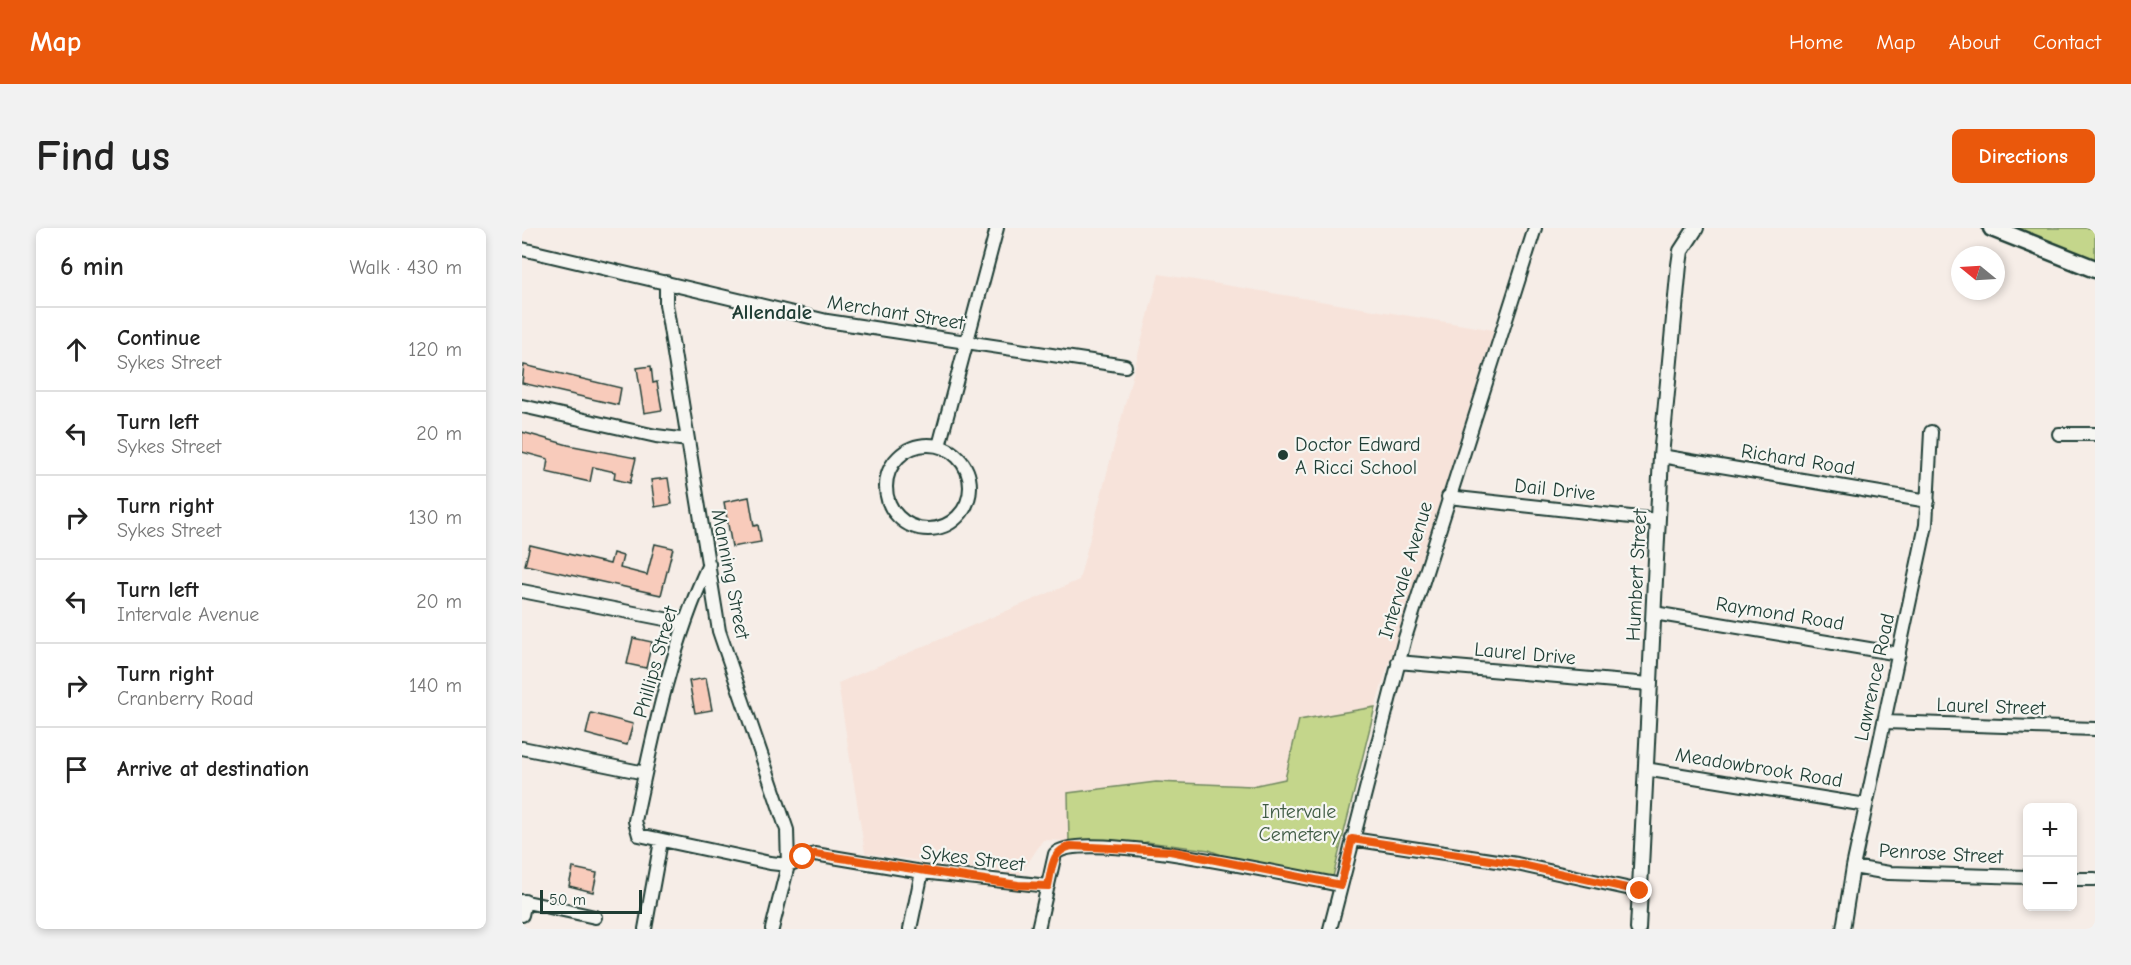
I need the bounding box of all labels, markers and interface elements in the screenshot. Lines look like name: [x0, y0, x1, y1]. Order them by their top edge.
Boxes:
text: Map: [30, 26, 81, 58]
text: Home: [1789, 30, 1843, 54]
text: Map: [1876, 30, 1916, 54]
text: About: [1949, 30, 2000, 54]
text: Contact: [2033, 30, 2101, 54]
button: Directions: [1952, 129, 2095, 183]
text: Find us: [36, 132, 170, 181]
north arrow: [1951, 246, 2005, 300]
text: 6 min: [60, 252, 124, 282]
text: Walk · 430 m: [350, 256, 462, 279]
street label: Merchant Street: [826, 290, 967, 335]
district label: Allendale: [732, 300, 812, 324]
text: Continue: [117, 325, 200, 351]
icon: ahead: [60, 333, 93, 366]
text: 120 m: [408, 338, 462, 361]
text: Sykes Street: [117, 351, 221, 374]
text: Turn left: [117, 409, 199, 435]
icon: left: [60, 417, 93, 450]
text: 20 m: [416, 422, 462, 445]
place label: Doctor Edward A Ricci School: [1295, 433, 1421, 479]
text: Sykes Street: [117, 435, 221, 458]
street label: Richard Road: [1739, 439, 1856, 480]
marker: Doctor Edward A Ricci School: [1276, 448, 1290, 462]
street label: Dail Drive: [1513, 474, 1597, 505]
text: Turn right: [117, 493, 214, 519]
street label: Intervale Avenue: [1374, 499, 1437, 642]
icon: right: [60, 501, 93, 534]
text: 130 m: [409, 506, 462, 529]
street label: Manning Street: [707, 507, 755, 642]
street label: Humbert Street: [1622, 507, 1652, 642]
text: Sykes Street: [117, 519, 221, 542]
text: Turn left: [117, 577, 199, 603]
icon: left: [60, 585, 93, 618]
text: 20 m: [416, 590, 462, 613]
street label: Raymond Road: [1714, 592, 1846, 635]
street label: Phillips Street: [629, 602, 683, 721]
text: Intervale Avenue: [117, 603, 259, 626]
street label: Lawrence Road: [1850, 611, 1899, 743]
street label: Laurel Drive: [1473, 638, 1577, 669]
text: Turn right: [117, 661, 214, 687]
icon: right: [60, 669, 93, 702]
text: 140 m: [409, 674, 462, 697]
text: Cranberry Road: [117, 687, 254, 710]
street label: Laurel Street: [1936, 693, 2047, 720]
street label: Meadowbrook Road: [1674, 743, 1844, 792]
icon: arrive: [60, 753, 93, 786]
text: Arrive at destination: [117, 756, 309, 782]
park label: Intervale Cemetery: [1259, 800, 1340, 846]
map controls: [2023, 803, 2077, 911]
button: +: [2023, 803, 2077, 857]
street label: Penrose Street: [1878, 839, 2005, 868]
street label: Sykes Street: [920, 841, 1027, 876]
route start: [789, 843, 815, 869]
button: −: [2023, 857, 2077, 911]
route end: [1626, 877, 1652, 903]
scale bar: [540, 887, 642, 914]
text: 50 m: [549, 891, 586, 909]

